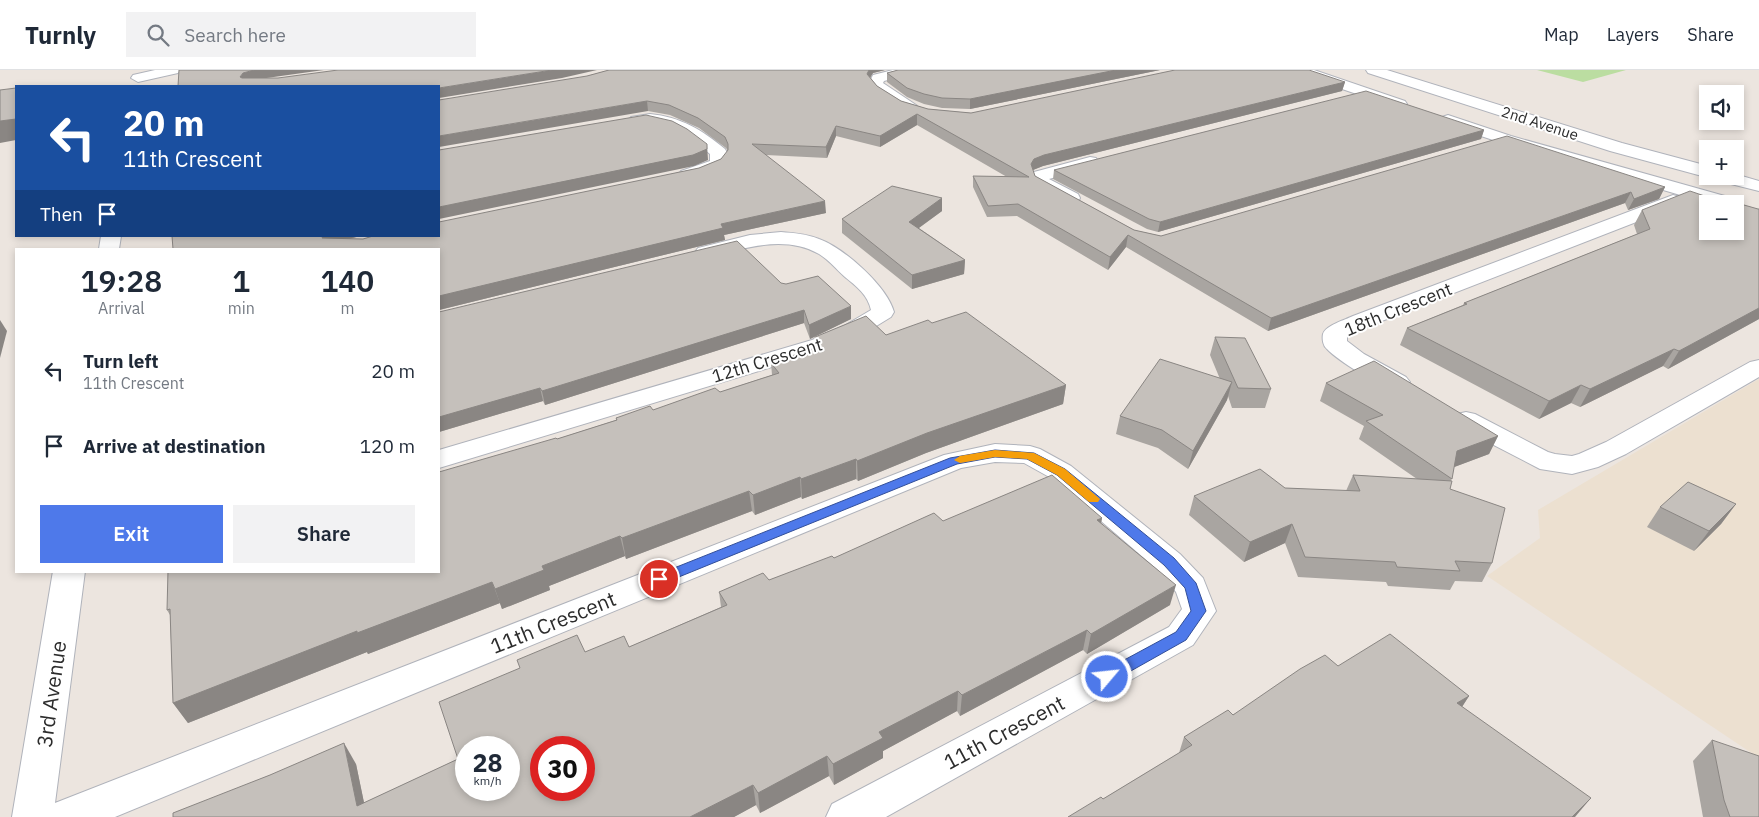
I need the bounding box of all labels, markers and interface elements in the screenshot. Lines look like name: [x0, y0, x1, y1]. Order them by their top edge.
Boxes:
search box: [126, 12, 476, 57]
text: Turnly: [25, 19, 96, 51]
icon: search: [144, 21, 172, 49]
text: Search here: [184, 23, 286, 47]
text: Map: [1544, 23, 1579, 46]
text: Layers: [1607, 23, 1659, 46]
text: Share: [1687, 23, 1734, 46]
map controls: [1699, 85, 1744, 240]
button: sound: [1699, 85, 1744, 130]
text: 20 m: [123, 100, 205, 146]
street label: 2nd Avenue: [1499, 102, 1581, 144]
icon: left: [40, 105, 105, 170]
button: +: [1699, 140, 1744, 185]
text: 11th Crescent: [123, 144, 262, 173]
button: −: [1699, 195, 1744, 240]
icon: arrive: [93, 200, 121, 228]
text: Then: [40, 202, 83, 226]
text: 19:28: [81, 261, 162, 300]
text: 1: [232, 261, 250, 300]
text: 140: [320, 261, 374, 300]
street label: 18th Crescent: [1341, 277, 1455, 341]
text: Arrival: [98, 298, 145, 318]
text: min: [228, 298, 255, 318]
text: m: [340, 298, 354, 318]
street label: 12th Crescent: [709, 332, 825, 388]
text: Turn left: [83, 349, 159, 373]
icon: left: [40, 357, 68, 385]
text: 20 m: [371, 359, 415, 383]
text: 11th Crescent: [83, 373, 184, 393]
icon: arrive: [40, 432, 68, 460]
text: Arrive at destination: [83, 434, 266, 458]
text: 120 m: [360, 434, 415, 458]
button: Exit: [40, 505, 223, 563]
button: Share: [233, 505, 415, 563]
pin: [638, 558, 680, 600]
icon: arrive: [645, 565, 673, 593]
street label: 11th Crescent: [486, 584, 620, 660]
street label: 3rd Avenue: [30, 639, 72, 749]
position arrow: [1080, 650, 1132, 702]
street label: 11th Crescent: [939, 688, 1069, 776]
speed limit sign: 30: [530, 736, 595, 801]
text: 28: [472, 746, 503, 779]
text: km/h: [473, 773, 502, 788]

